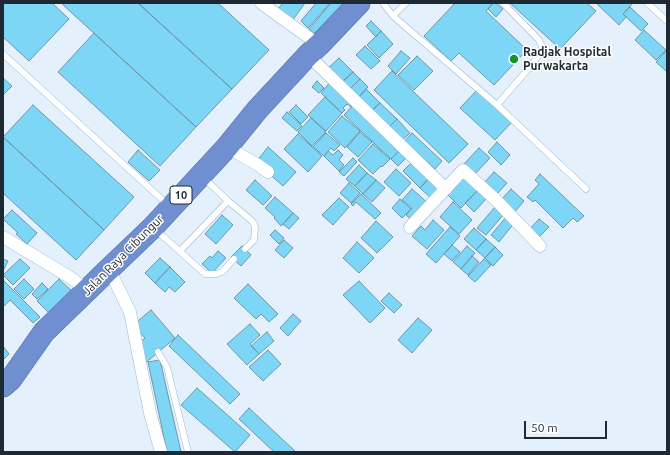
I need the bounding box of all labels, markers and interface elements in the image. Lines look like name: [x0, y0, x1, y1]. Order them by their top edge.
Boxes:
place label: Radjak Hospital Purwakarta: [523, 45, 611, 73]
marker: Radjak Hospital Purwakarta: [508, 53, 520, 65]
road number: 10: [170, 186, 192, 204]
street label: Jalan Raya Cibungur: [80, 212, 166, 298]
scale bar: [526, 413, 609, 439]
text: 50 m: [531, 421, 558, 434]

